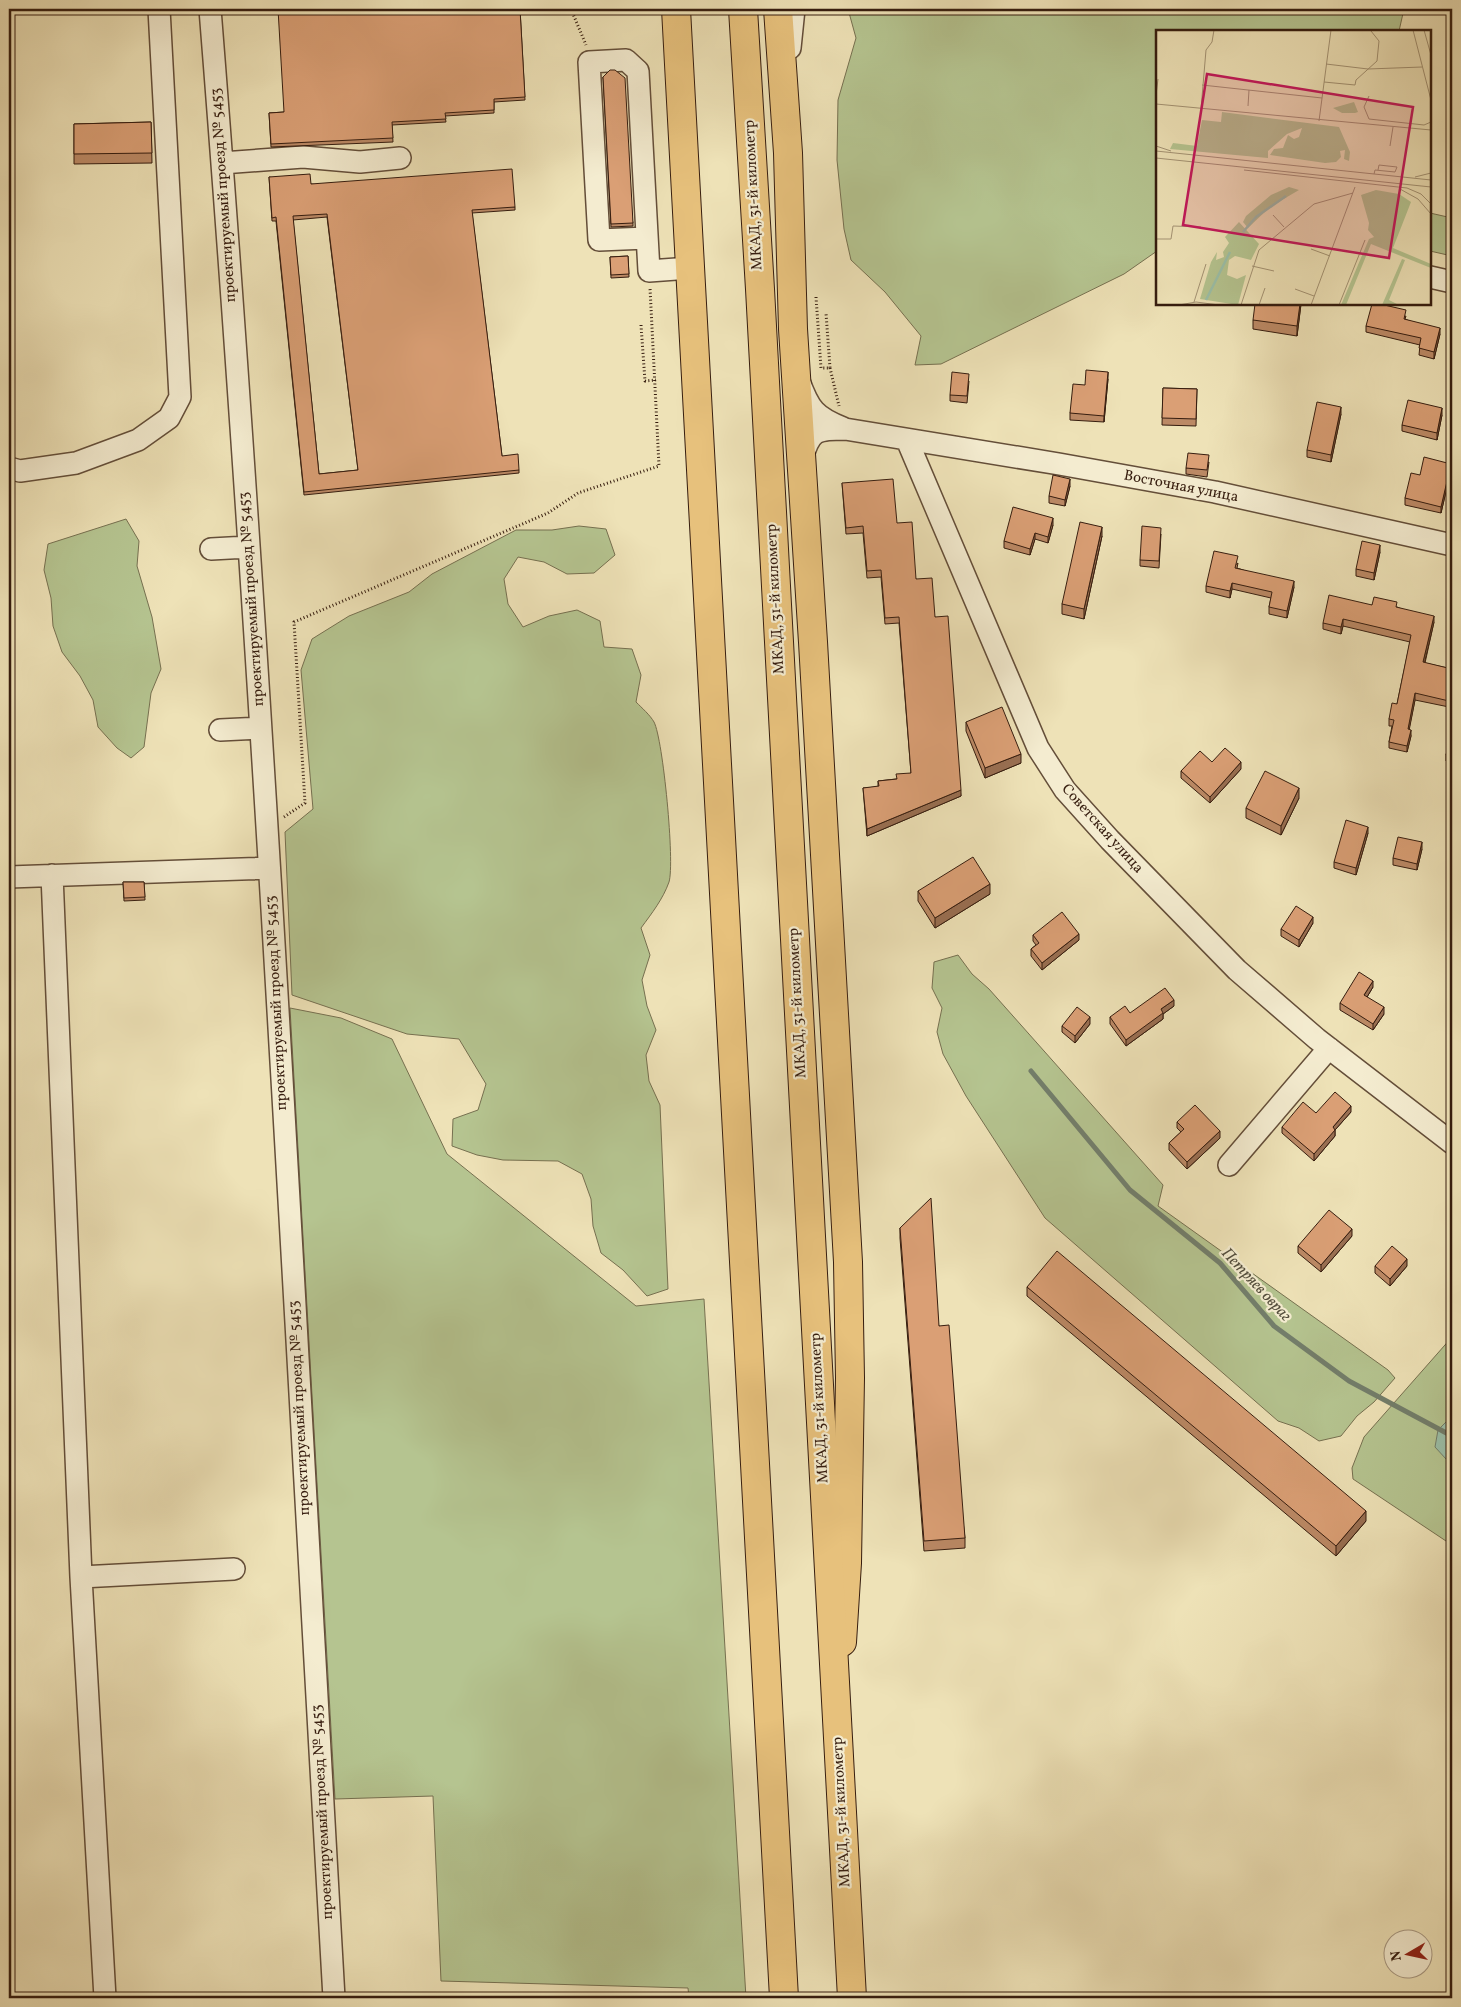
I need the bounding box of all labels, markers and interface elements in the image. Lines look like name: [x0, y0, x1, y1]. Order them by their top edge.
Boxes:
inset map: [1156, 30, 1431, 305]
street label: проектируемый проезд № 5453: [206, 87, 242, 303]
street label: МКАД, 31-й километр: [740, 119, 768, 271]
street label: Восточная улица: [1122, 466, 1240, 508]
street label: проектируемый проезд № 5453: [234, 491, 270, 707]
street label: МКАД, 31-й километр: [762, 523, 790, 675]
street label: Советская улица: [1056, 780, 1148, 878]
street label: проектируемый проезд № 5453: [261, 895, 293, 1111]
street label: МКАД, 31-й километр: [784, 927, 812, 1079]
water label: Петряев овраг: [1216, 1243, 1296, 1327]
street label: проектируемый проезд № 5453: [284, 1300, 316, 1516]
street label: МКАД, 31-й километр: [806, 1332, 834, 1484]
street label: проектируемый проезд № 5453: [307, 1704, 339, 1920]
street label: МКАД, 31-й километр: [828, 1736, 856, 1888]
north arrow: [1384, 1930, 1434, 1980]
text: N: [1386, 1949, 1407, 1962]

